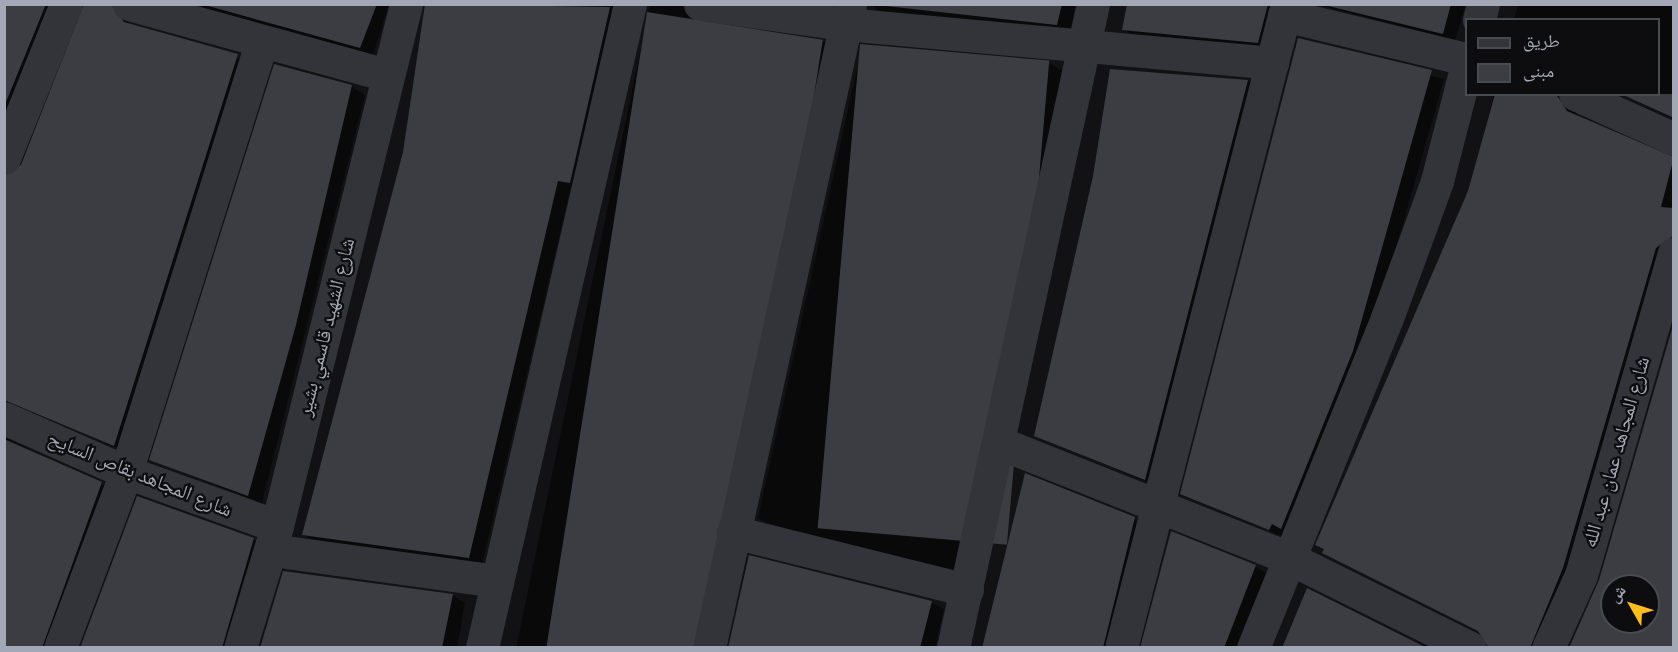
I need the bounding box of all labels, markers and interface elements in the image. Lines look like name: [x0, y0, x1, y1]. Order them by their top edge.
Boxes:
legend: [1465, 18, 1660, 96]
text: طريق: [1523, 29, 1560, 52]
text: مبنى: [1523, 59, 1554, 82]
street label: شارع الشهيد قاسمي بشير: [292, 235, 360, 419]
street label: شارع المجاهد عمان عبد الله: [1577, 354, 1655, 550]
street label: شارع المجاهد بقاص السايح: [44, 426, 236, 522]
north arrow: [1600, 574, 1660, 634]
text: ش: [1604, 580, 1631, 607]

